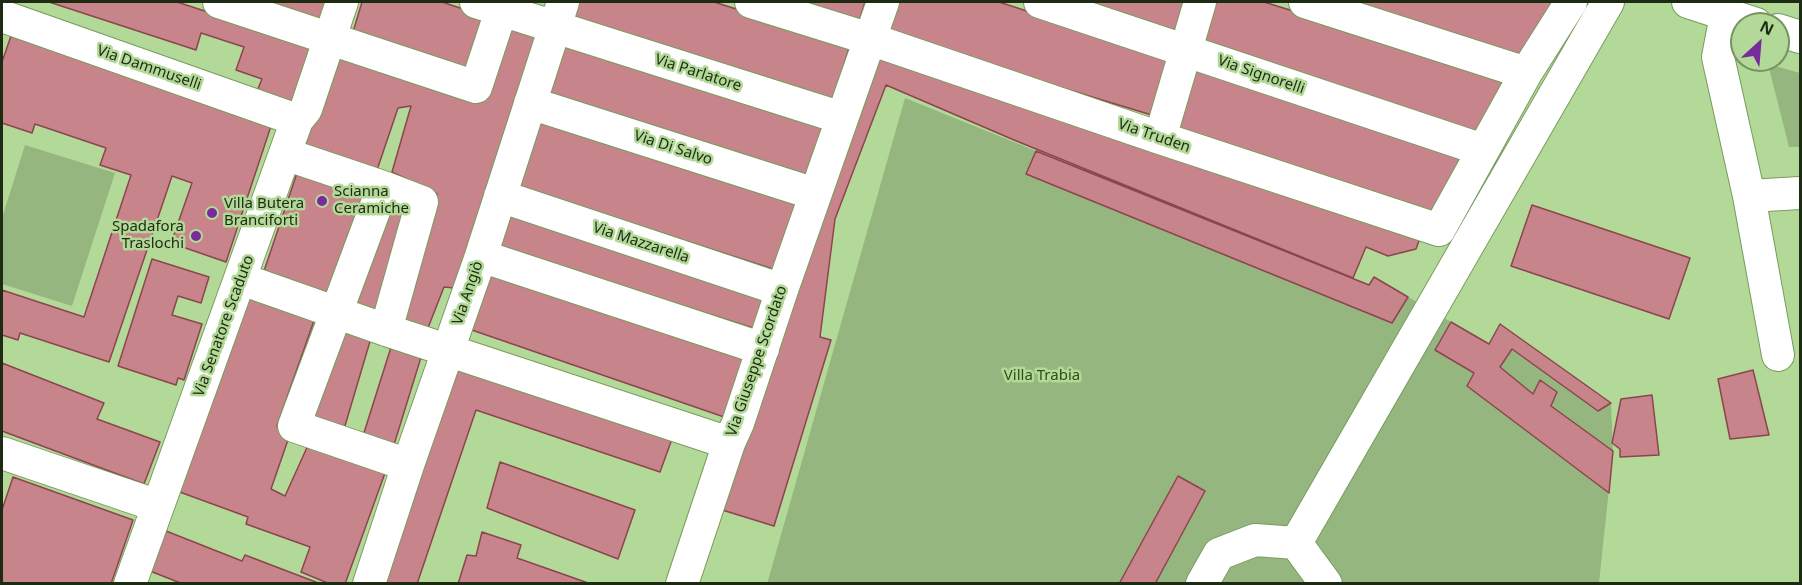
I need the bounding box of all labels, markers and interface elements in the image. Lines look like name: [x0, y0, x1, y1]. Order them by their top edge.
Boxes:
north arrow: [1730, 12, 1790, 72]
text: N: [1756, 15, 1778, 40]
street label: Via Dammuselli: [94, 42, 204, 94]
street label: Via Parlatore: [652, 51, 744, 95]
street label: Via Signorelli: [1215, 52, 1307, 98]
street label: Via Truden: [1116, 115, 1192, 157]
street label: Via Di Salvo: [632, 127, 714, 169]
place label: Scianna Ceramiche: [334, 183, 409, 218]
marker: Scianna Ceramiche: [315, 194, 329, 208]
place label: Villa Butera Branciforti: [224, 195, 304, 230]
marker: Villa Butera Branciforti: [205, 206, 219, 220]
place label: Spadafora Traslochi: [112, 218, 184, 253]
street label: Via Mazzarella: [591, 219, 691, 267]
marker: Spadafora Traslochi: [189, 229, 203, 243]
street label: Via Senatore Scaduto: [190, 253, 258, 399]
street label: Via Angiò: [449, 259, 487, 327]
street label: Via Giuseppe Scordato: [723, 283, 791, 439]
park label: Villa Trabia: [1004, 367, 1080, 385]

